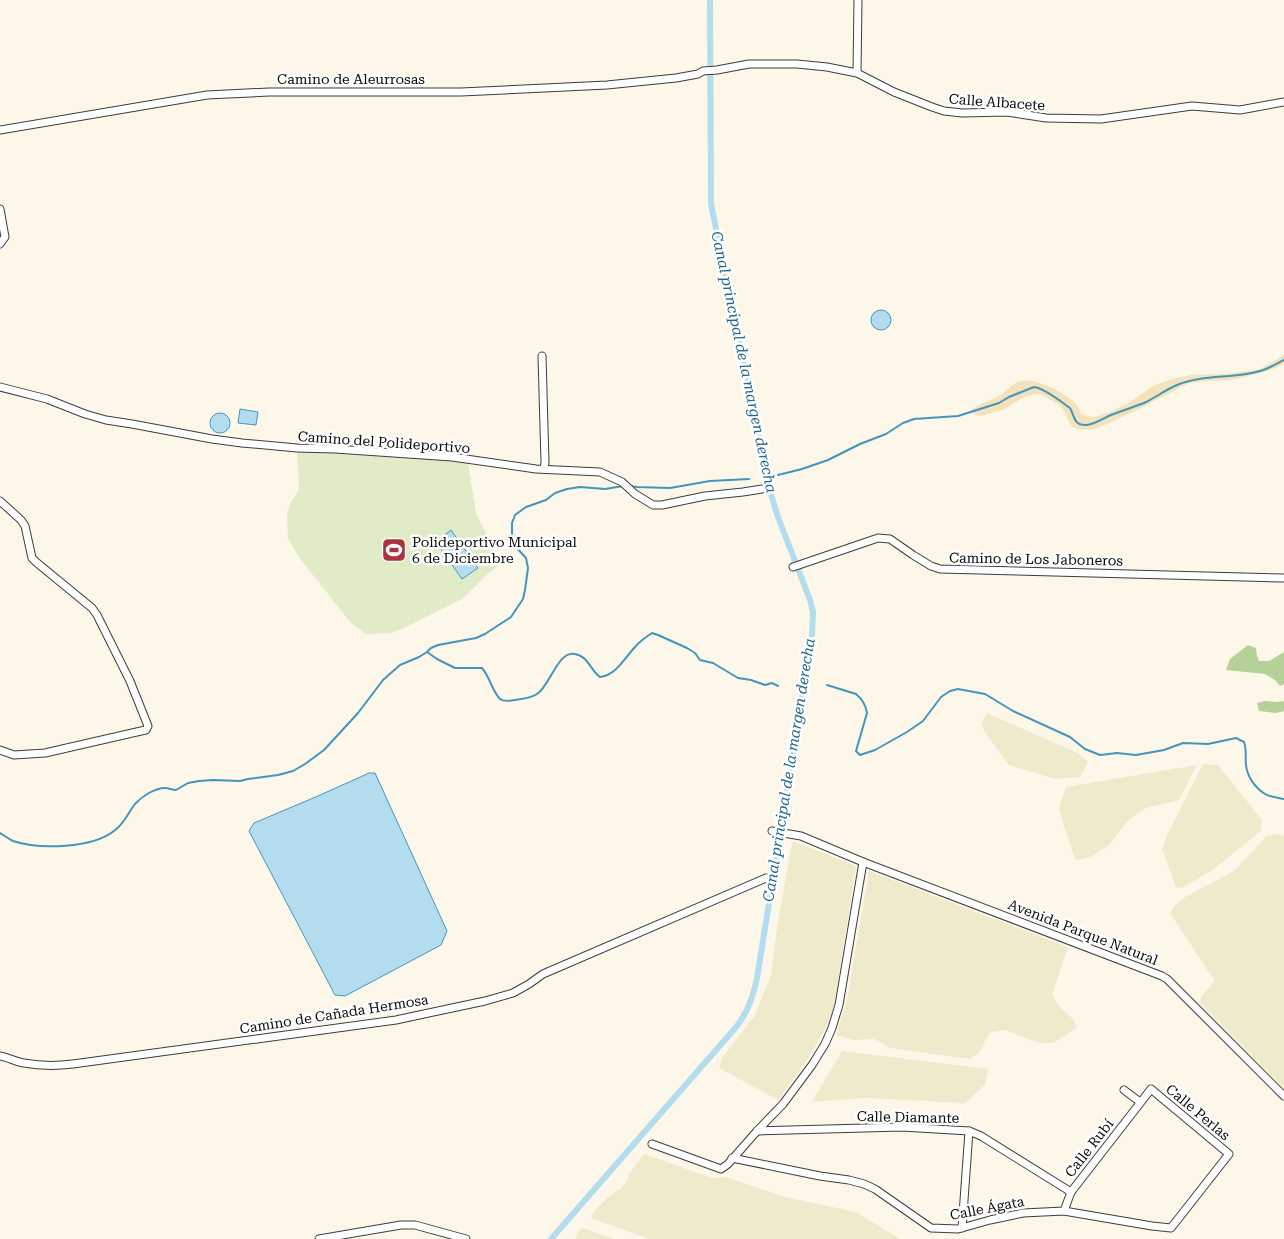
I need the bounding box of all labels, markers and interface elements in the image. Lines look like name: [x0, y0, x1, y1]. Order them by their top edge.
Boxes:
street label: Camino de Aleurrosas: [277, 71, 425, 87]
street label: Calle Albacete: [948, 91, 1046, 113]
water label: Canal principal de la margen derecha: [707, 230, 781, 494]
street label: Camino del Polideportivo: [297, 428, 471, 456]
place label: Polideportivo Municipal 6 de Diciembre: [412, 534, 578, 566]
sports icon: Polideportivo Municipal 6 de Diciembre: [381, 537, 407, 563]
street label: Camino de Los Jaboneros: [949, 549, 1124, 569]
water label: Canal principal de la margen derecha: [759, 637, 819, 903]
street label: Avenida Parque Natural: [1006, 896, 1161, 968]
street label: Camino de Cañada Hermosa: [238, 991, 430, 1037]
street label: Calle Perlas: [1163, 1081, 1233, 1143]
street label: Calle Diamante: [857, 1108, 960, 1126]
street label: Calle Rubí: [1061, 1115, 1117, 1180]
street label: Calle Ágata: [948, 1193, 1026, 1223]

